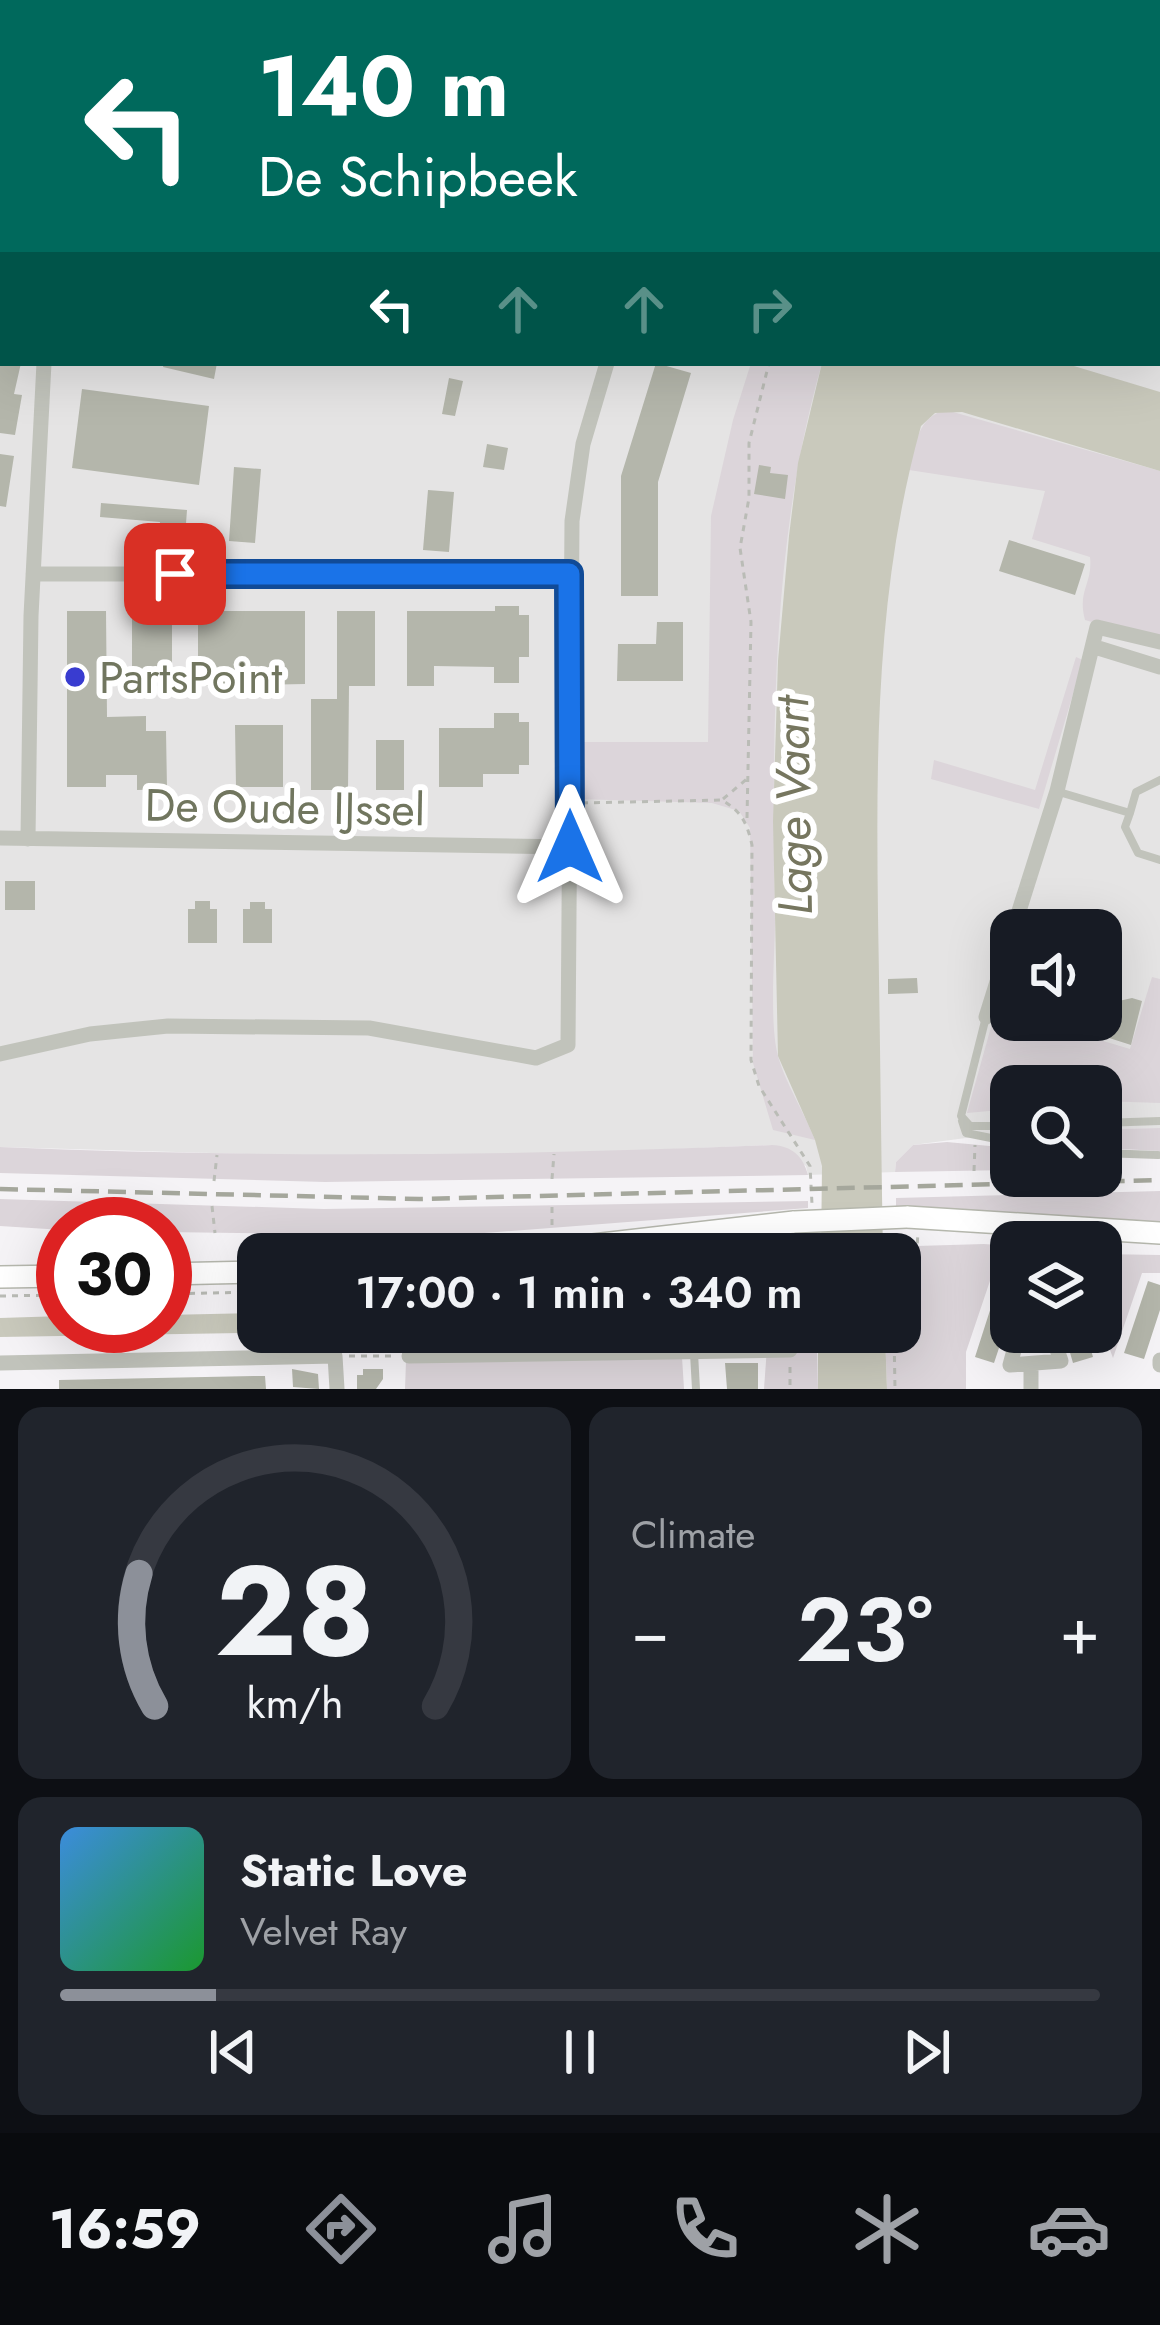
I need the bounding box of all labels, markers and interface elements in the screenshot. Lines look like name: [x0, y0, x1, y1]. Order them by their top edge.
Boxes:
text: 140 m: [258, 26, 509, 148]
icon: left: [60, 48, 216, 204]
text: De Schipbeek: [258, 138, 577, 216]
icon: left: [359, 276, 425, 342]
icon: ahead: [485, 276, 551, 342]
icon: ahead: [611, 276, 677, 342]
icon: right: [737, 276, 803, 342]
pin: [124, 523, 226, 625]
icon: arrive: [142, 541, 208, 607]
place label: PartsPoint: [99, 645, 283, 710]
marker: PartsPoint: [62, 664, 88, 690]
water label: Lage Vaart: [757, 693, 830, 916]
street label: De Oude IJssel: [144, 773, 426, 842]
position arrow: [507, 784, 633, 910]
map controls: [990, 909, 1122, 1353]
button: sound: [990, 909, 1122, 1041]
button: search: [990, 1065, 1122, 1197]
speed limit sign: 30: [36, 1197, 192, 1353]
button: layers: [990, 1221, 1122, 1353]
text: 17:00 · 1 min · 340 m: [355, 1260, 803, 1325]
text: Climate: [631, 1506, 755, 1563]
text: 28: [214, 1521, 375, 1702]
text: 23°: [796, 1565, 933, 1695]
text: −: [631, 1583, 670, 1679]
text: +: [1059, 1583, 1100, 1679]
text: km/h: [246, 1672, 343, 1734]
text: Static Love: [240, 1838, 468, 1903]
text: Velvet Ray: [240, 1903, 407, 1960]
icon: previous: [200, 2019, 266, 2085]
icon: pause: [547, 2019, 613, 2085]
icon: next: [894, 2019, 960, 2085]
icon: directions: [299, 2187, 383, 2271]
icon: music: [481, 2187, 565, 2271]
icon: phone: [663, 2187, 747, 2271]
icon: climate: [845, 2187, 929, 2271]
icon: car: [1027, 2187, 1111, 2271]
text: 16:59: [49, 2190, 201, 2268]

